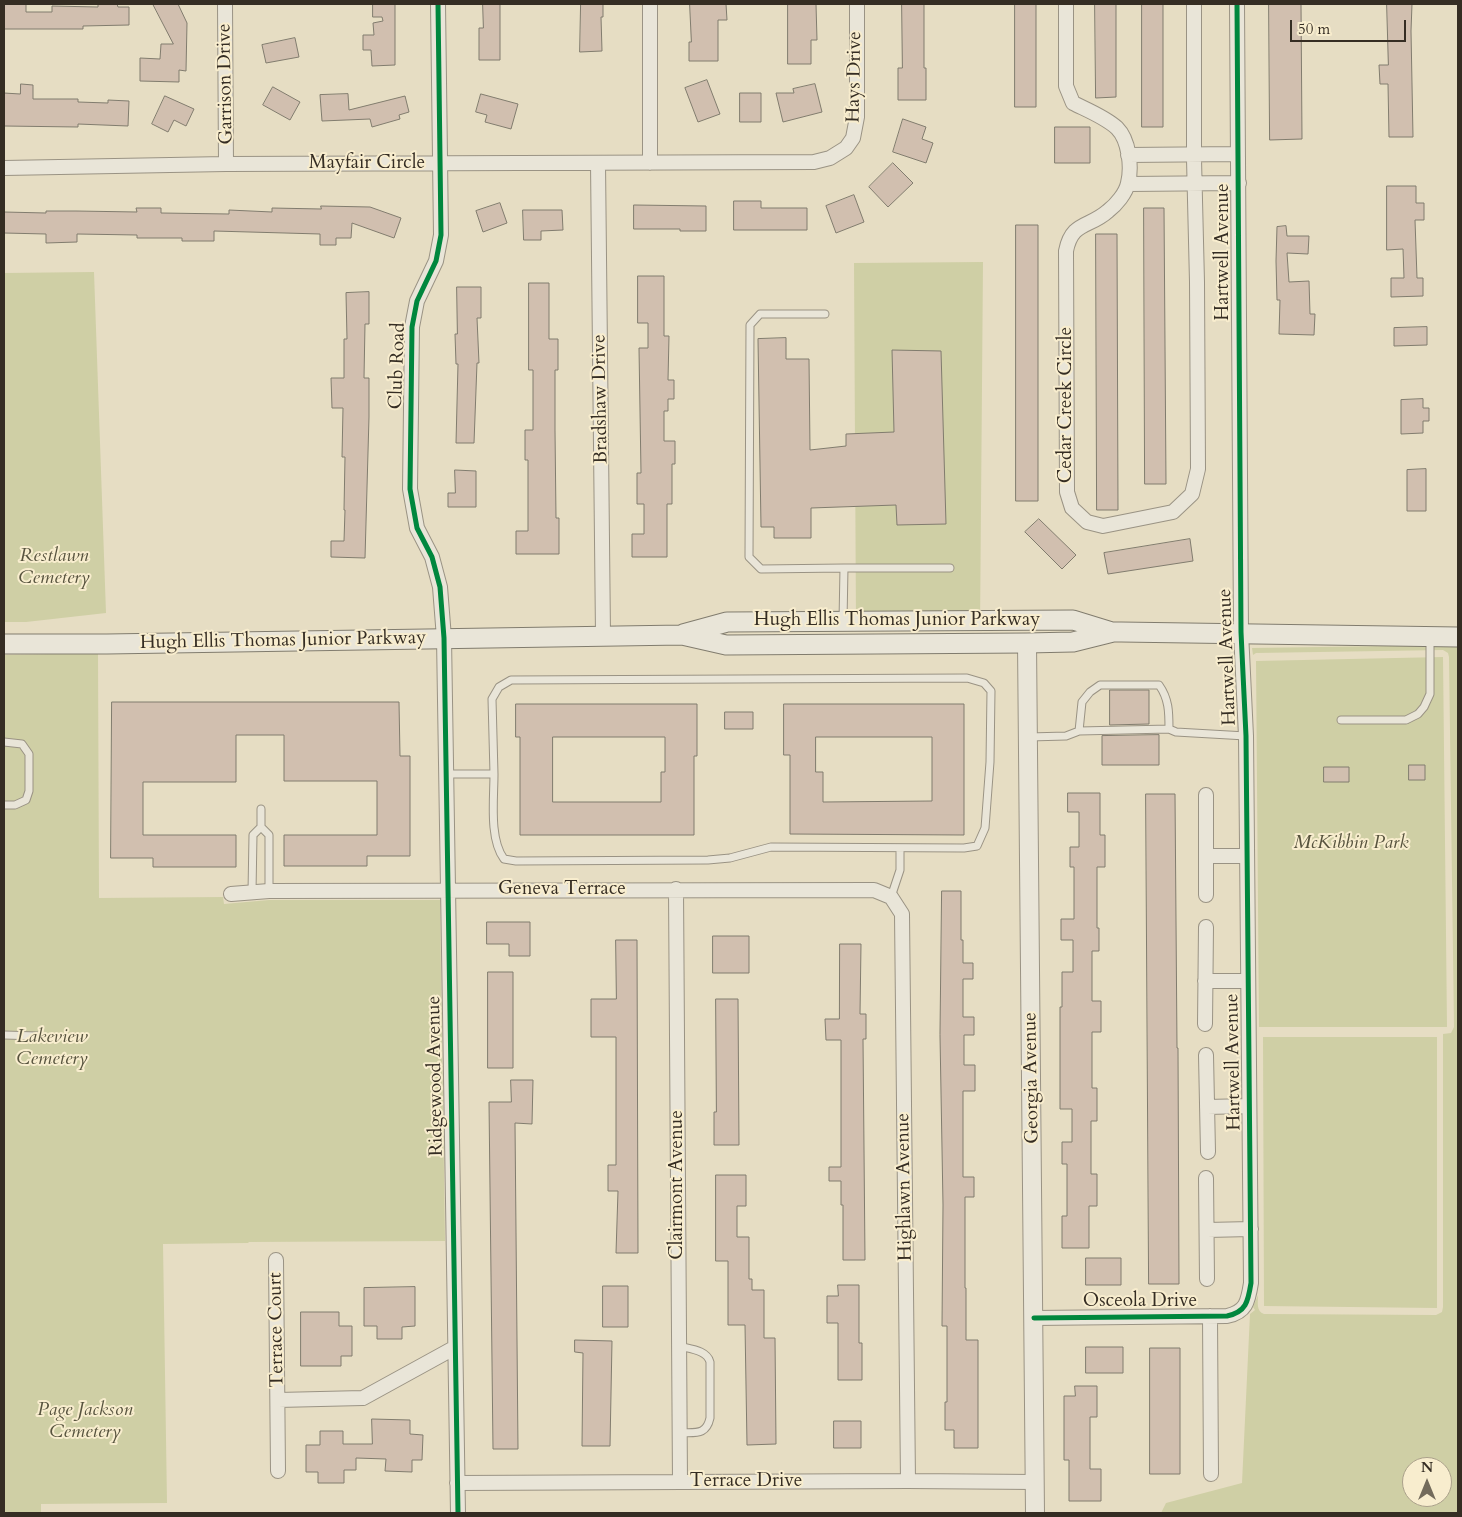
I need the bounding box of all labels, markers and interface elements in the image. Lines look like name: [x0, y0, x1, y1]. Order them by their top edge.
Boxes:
scale bar: [1292, 10, 1408, 42]
text: 50 m: [1298, 19, 1330, 39]
street label: Garrison Drive: [214, 23, 238, 145]
street label: Hays Drive: [843, 31, 867, 123]
street label: Mayfair Circle: [309, 153, 425, 175]
street label: Hartwell Avenue: [1213, 183, 1235, 321]
street label: Club Road: [385, 322, 411, 410]
street label: Cedar Creek Circle: [1056, 327, 1078, 483]
street label: Bradshaw Drive: [588, 334, 614, 464]
park label: Restlawn Cemetery: [18, 546, 90, 590]
street label: Hartwell Avenue: [1214, 588, 1242, 726]
street label: Hugh Ellis Thomas Junior Parkway: [754, 610, 1040, 632]
street label: Hugh Ellis Thomas Junior Parkway: [140, 627, 426, 655]
park label: McKibbin Park: [1293, 833, 1409, 855]
street label: Geneva Terrace: [498, 879, 626, 901]
street label: Hartwell Avenue: [1221, 993, 1247, 1131]
street label: Ridgewood Avenue: [423, 996, 449, 1156]
street label: Georgia Avenue: [1019, 1012, 1045, 1144]
park label: Lakeview Cemetery: [16, 1027, 88, 1071]
street label: Clairmont Avenue: [667, 1110, 689, 1260]
street label: Highlawn Avenue: [892, 1113, 918, 1261]
street label: Terrace Court: [265, 1272, 289, 1388]
street label: Osceola Drive: [1083, 1291, 1197, 1313]
park label: Page Jackson Cemetery: [37, 1400, 133, 1444]
north arrow: [1402, 1457, 1452, 1507]
text: N: [1421, 1458, 1433, 1477]
street label: Terrace Drive: [690, 1471, 802, 1493]

